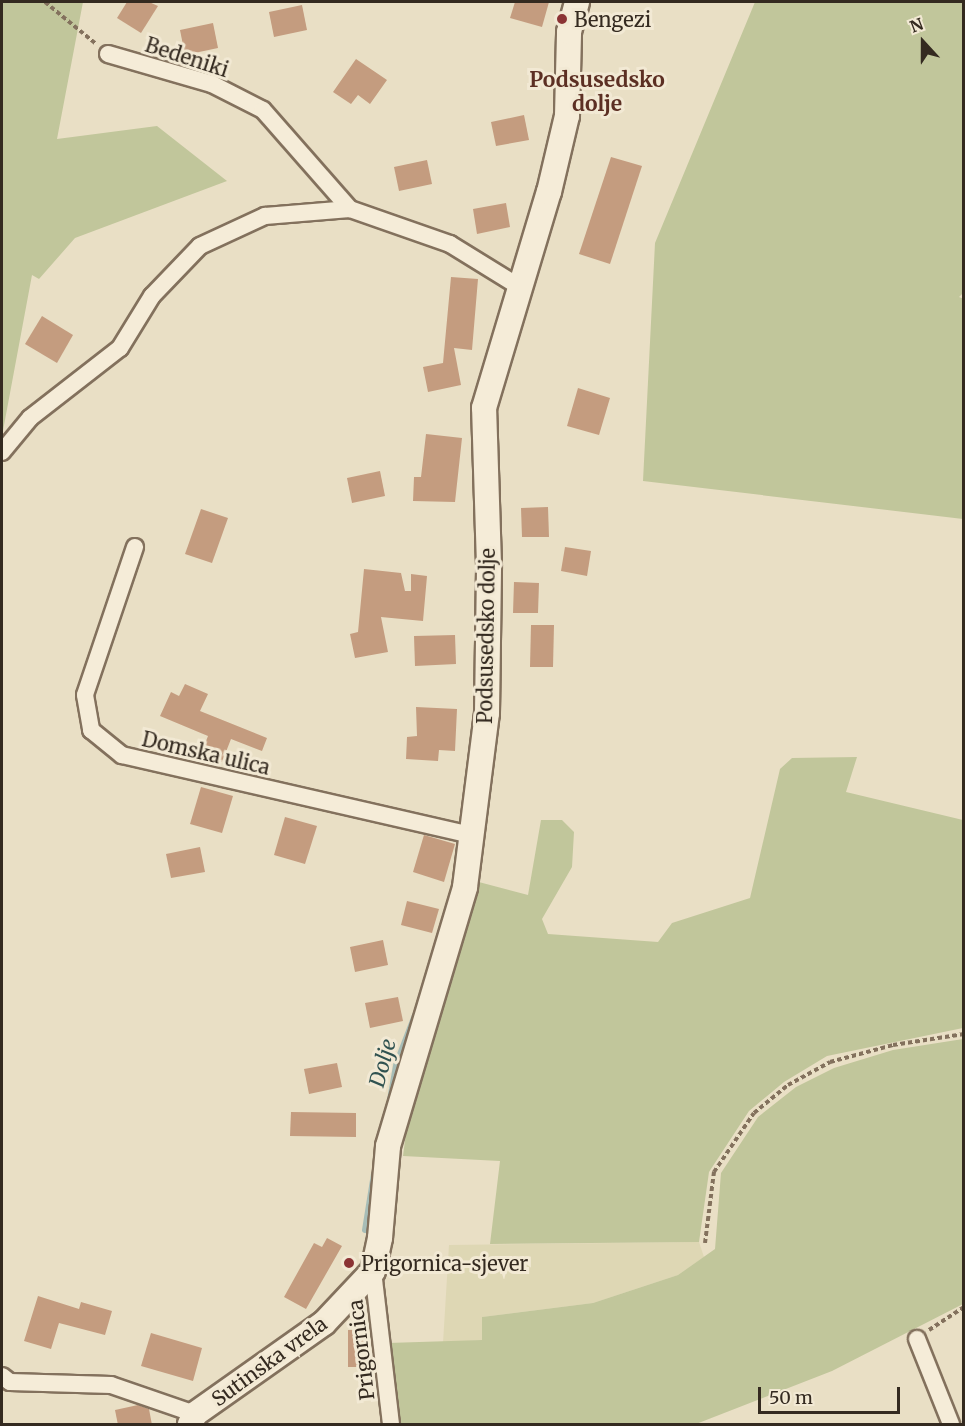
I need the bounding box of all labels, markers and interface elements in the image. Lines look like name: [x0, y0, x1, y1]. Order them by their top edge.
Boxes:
place label: Bengezi: [574, 7, 651, 31]
marker: Bengezi: [555, 12, 569, 26]
north arrow: [893, 12, 953, 72]
text: N: [907, 14, 926, 37]
street label: Bedeniki: [142, 32, 232, 82]
district label: Podsusedsko dolje: [529, 67, 665, 117]
street label: Podsusedsko dolje: [472, 548, 500, 724]
street label: Domska ulica: [140, 727, 272, 779]
water label: Dolje: [364, 1036, 402, 1090]
place label: Prigornica-sjever: [361, 1251, 528, 1275]
marker: Prigornica-sjever: [342, 1256, 356, 1270]
street label: Prigornica: [343, 1298, 379, 1402]
street label: Sutinska vrela: [207, 1311, 331, 1411]
scale bar: [761, 1375, 904, 1413]
text: 50 m: [769, 1386, 813, 1409]

